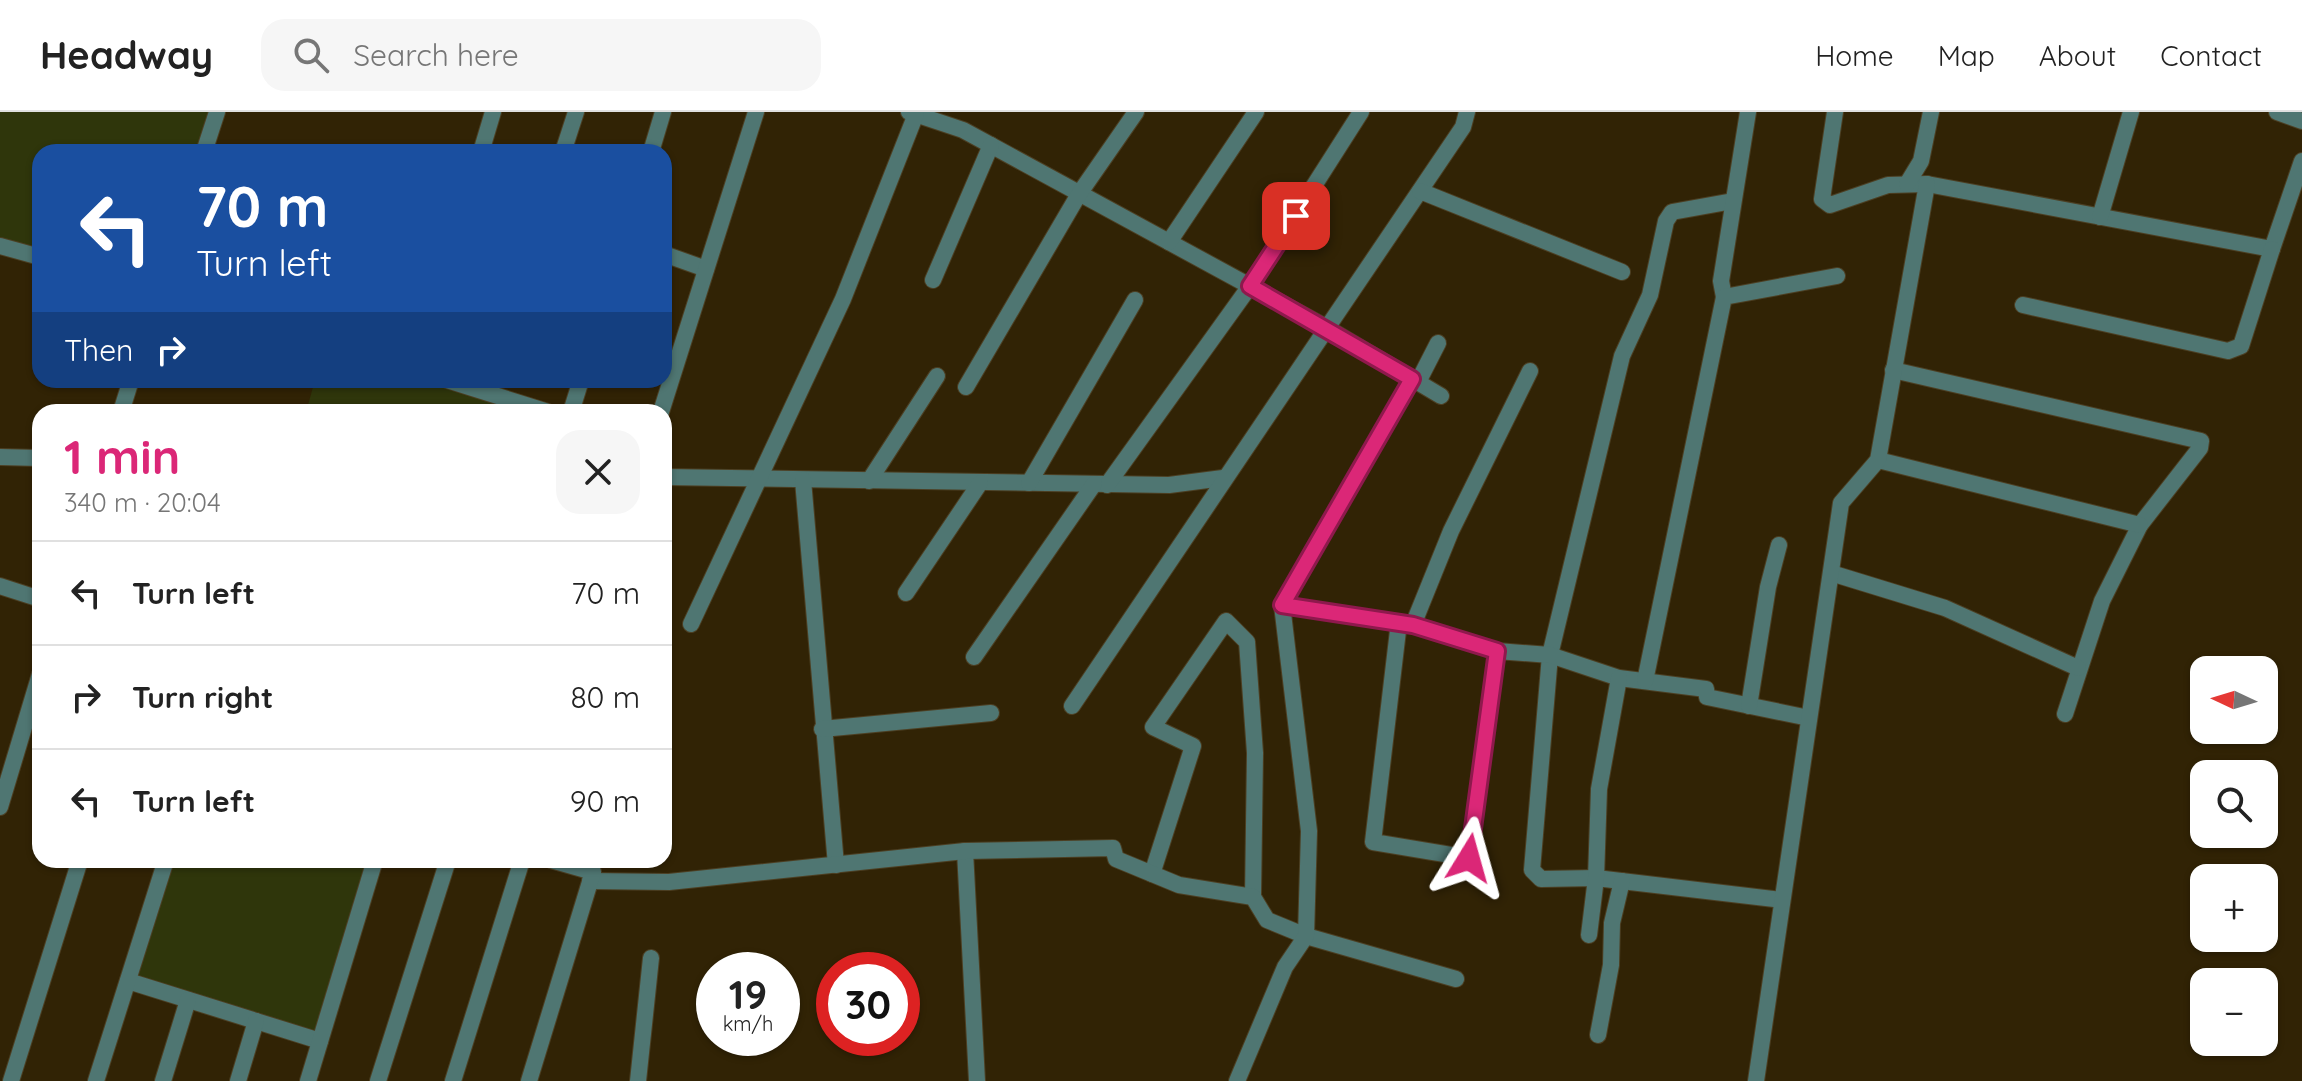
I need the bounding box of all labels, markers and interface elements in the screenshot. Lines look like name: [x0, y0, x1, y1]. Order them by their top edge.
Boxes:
search box: [261, 19, 821, 91]
text: Headway: [40, 31, 213, 79]
icon: search: [289, 33, 333, 77]
text: Search here: [353, 36, 519, 74]
text: Home: [1815, 38, 1894, 73]
text: Map: [1938, 38, 1995, 73]
text: About: [2039, 38, 2116, 73]
text: Contact: [2160, 38, 2262, 73]
text: 70 m: [196, 171, 328, 241]
icon: left: [64, 176, 168, 280]
pin: [1262, 182, 1330, 250]
icon: arrive: [1274, 194, 1318, 238]
text: Turn left: [196, 240, 332, 285]
icon: right: [149, 328, 193, 372]
text: Then: [64, 331, 133, 369]
text: 1 min: [64, 426, 180, 486]
button: close: [556, 430, 640, 514]
text: 340 m · 20:04: [64, 486, 221, 519]
icon: left: [64, 571, 108, 615]
text: Turn left: [132, 574, 255, 612]
text: 70 m: [571, 574, 640, 612]
north arrow: [2190, 656, 2278, 744]
map controls: [2190, 656, 2278, 1056]
icon: right: [64, 675, 108, 719]
text: Turn right: [132, 678, 273, 716]
text: 80 m: [570, 678, 640, 716]
button: search: [2190, 760, 2278, 848]
icon: left: [64, 779, 108, 823]
text: Turn left: [132, 782, 255, 820]
text: 90 m: [570, 782, 640, 820]
position arrow: [1427, 816, 1511, 900]
button: +: [2190, 864, 2278, 952]
speed limit sign: 30: [816, 952, 920, 1056]
button: −: [2190, 968, 2278, 1056]
text: 19: [729, 969, 767, 1019]
text: km/h: [723, 1011, 773, 1036]

